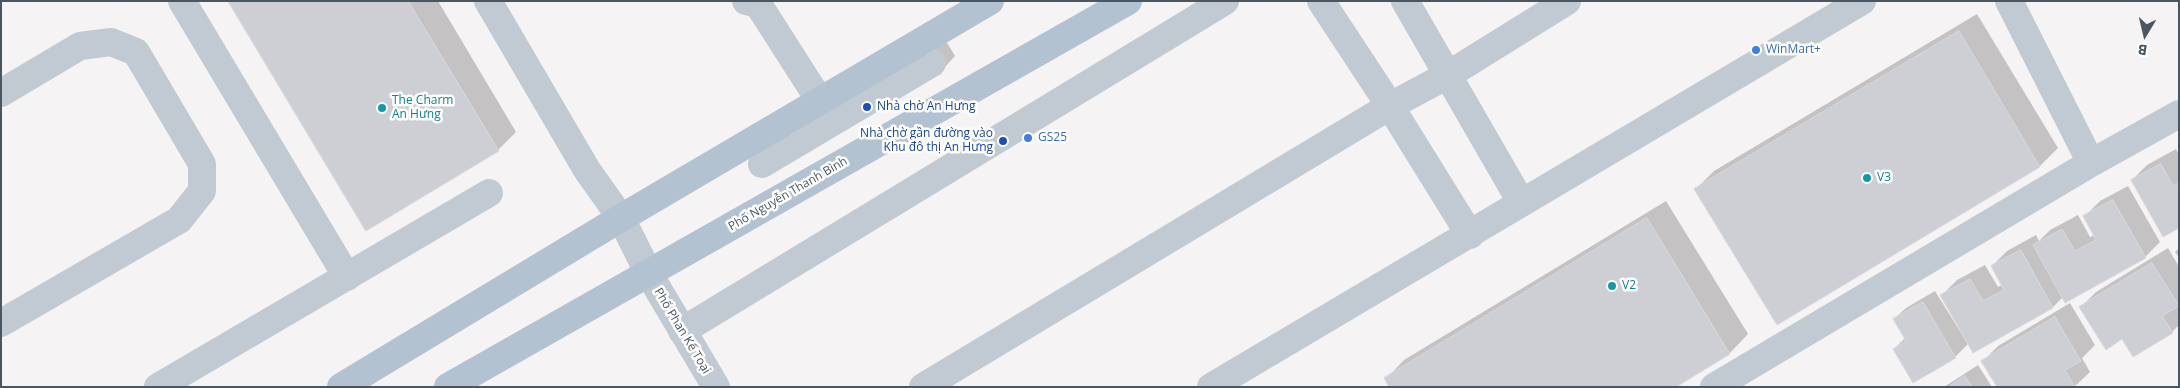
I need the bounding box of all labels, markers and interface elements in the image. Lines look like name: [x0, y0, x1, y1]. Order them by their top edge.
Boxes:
north arrow: [2120, 10, 2170, 60]
text: B: [2136, 40, 2149, 60]
place label: WinMart+: [1766, 43, 1821, 57]
marker: WinMart+: [1750, 44, 1762, 56]
place label: The Charm An Hưng: [392, 94, 453, 122]
place label: Nhà chờ An Hưng: [877, 100, 975, 114]
marker: Nhà chờ An Hưng: [861, 101, 873, 113]
marker: The Charm An Hưng: [376, 102, 388, 114]
place label: Nhà chờ gần đường vào Khu đô thị An Hưng: [860, 127, 993, 155]
place label: GS25: [1038, 131, 1067, 145]
marker: GS25: [1022, 132, 1034, 144]
marker: Nhà chờ gần đường vào Khu đô thị An Hưng: [997, 135, 1009, 147]
street label: Phố Nguyễn Thanh Bình: [726, 154, 850, 234]
place label: V3: [1877, 171, 1891, 185]
marker: V3: [1861, 172, 1873, 184]
place label: V2: [1622, 279, 1636, 293]
marker: V2: [1606, 280, 1618, 292]
street label: Phố Phan Kế Toại: [651, 286, 713, 376]

